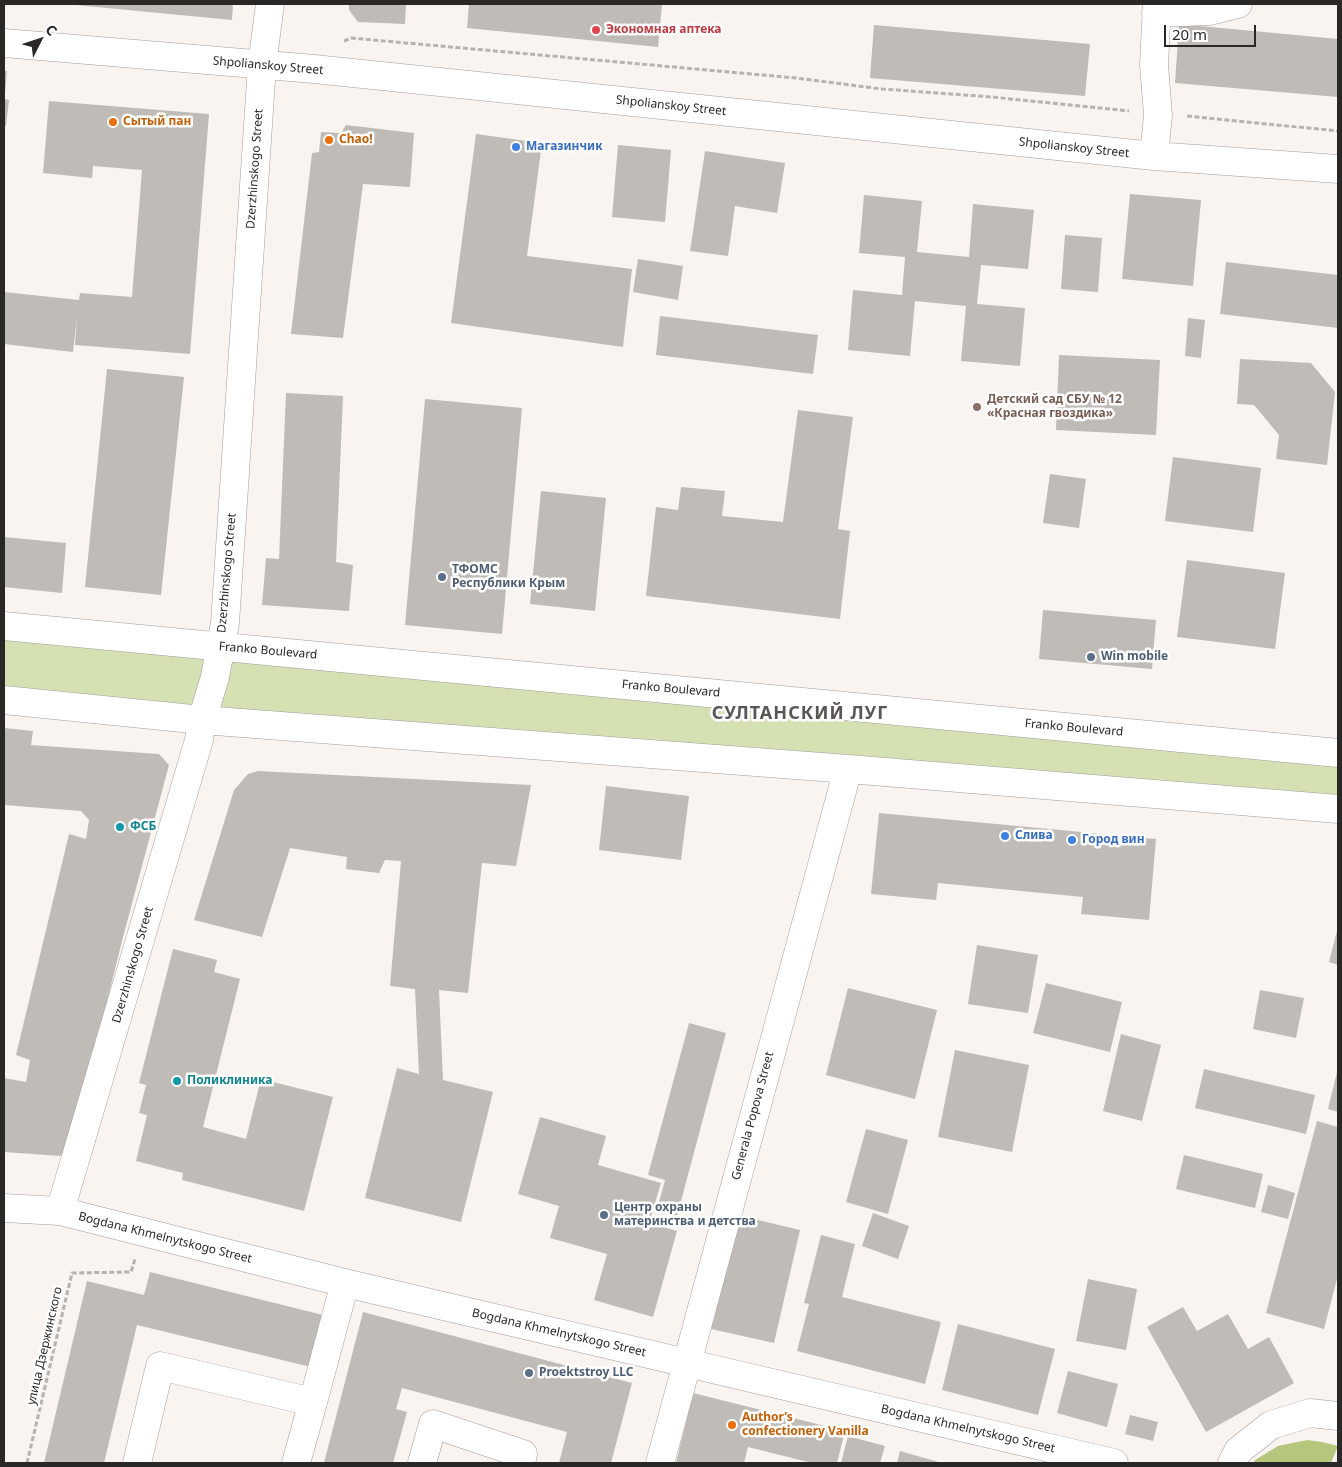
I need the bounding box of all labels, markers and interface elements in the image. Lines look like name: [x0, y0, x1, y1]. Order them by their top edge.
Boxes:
north arrow: [15, 15, 65, 65]
scale bar: [1167, 15, 1260, 47]
text: С: [42, 20, 62, 39]
place label: Экономная аптека: [606, 23, 721, 37]
marker: Экономная аптека: [590, 24, 602, 36]
text: 20 m: [1172, 24, 1207, 44]
street label: Shpolianskoy Street: [212, 54, 324, 78]
street label: Shpolianskoy Street: [615, 93, 727, 119]
street label: Dzerzhinskogo Street: [244, 108, 266, 230]
place label: Сытый пан: [123, 115, 191, 129]
marker: Сытый пан: [107, 116, 119, 128]
place label: Chao!: [339, 133, 373, 147]
marker: Chao!: [323, 134, 335, 146]
street label: Shpolianskoy Street: [1018, 135, 1130, 161]
place label: Магазинчик: [526, 140, 603, 154]
marker: Магазинчик: [510, 141, 522, 153]
place label: Детский сад СБУ № 12 «Красная гвоздика»: [987, 393, 1122, 421]
marker: Детский сад СБУ № 12 «Красная гвоздика»: [971, 401, 983, 413]
street label: Dzerzhinskogo Street: [215, 512, 239, 634]
place label: ТФОМС Республики Крым: [452, 563, 565, 591]
marker: ТФОМС Республики Крым: [436, 571, 448, 583]
street label: Franko Boulevard: [218, 640, 318, 662]
place label: Win mobile: [1101, 650, 1168, 664]
marker: Win mobile: [1085, 651, 1097, 663]
street label: Franko Boulevard: [621, 678, 721, 700]
district label: СУЛТАНСКИЙ ЛУГ: [710, 703, 890, 725]
street label: Franko Boulevard: [1024, 717, 1124, 739]
place label: ФСБ: [130, 820, 156, 834]
marker: ФСБ: [114, 821, 126, 833]
place label: Слива: [1015, 829, 1053, 843]
marker: Слива: [999, 830, 1011, 842]
place label: Город вин: [1082, 833, 1145, 847]
marker: Город вин: [1066, 834, 1078, 846]
street label: Dzerzhinskogo Street: [109, 905, 157, 1025]
street label: Generala Popova Street: [729, 1050, 777, 1182]
place label: Поликлиника: [187, 1074, 272, 1088]
marker: Поликлиника: [171, 1075, 183, 1087]
place label: Центр охраны материнства и детства: [614, 1201, 756, 1229]
street label: Bogdana Khmelnytskogo Street: [77, 1209, 253, 1267]
marker: Центр охраны материнства и детства: [598, 1209, 610, 1221]
street label: улица Дзержинского: [24, 1286, 66, 1406]
street label: Bogdana Khmelnytskogo Street: [471, 1306, 647, 1360]
place label: Proektstroy LLC: [539, 1366, 633, 1380]
marker: Proektstroy LLC: [523, 1367, 535, 1379]
street label: Bogdana Khmelnytskogo Street: [880, 1402, 1056, 1456]
place label: Author’s confectionery Vanilla: [742, 1411, 869, 1439]
marker: Author’s confectionery Vanilla: [726, 1419, 738, 1431]

